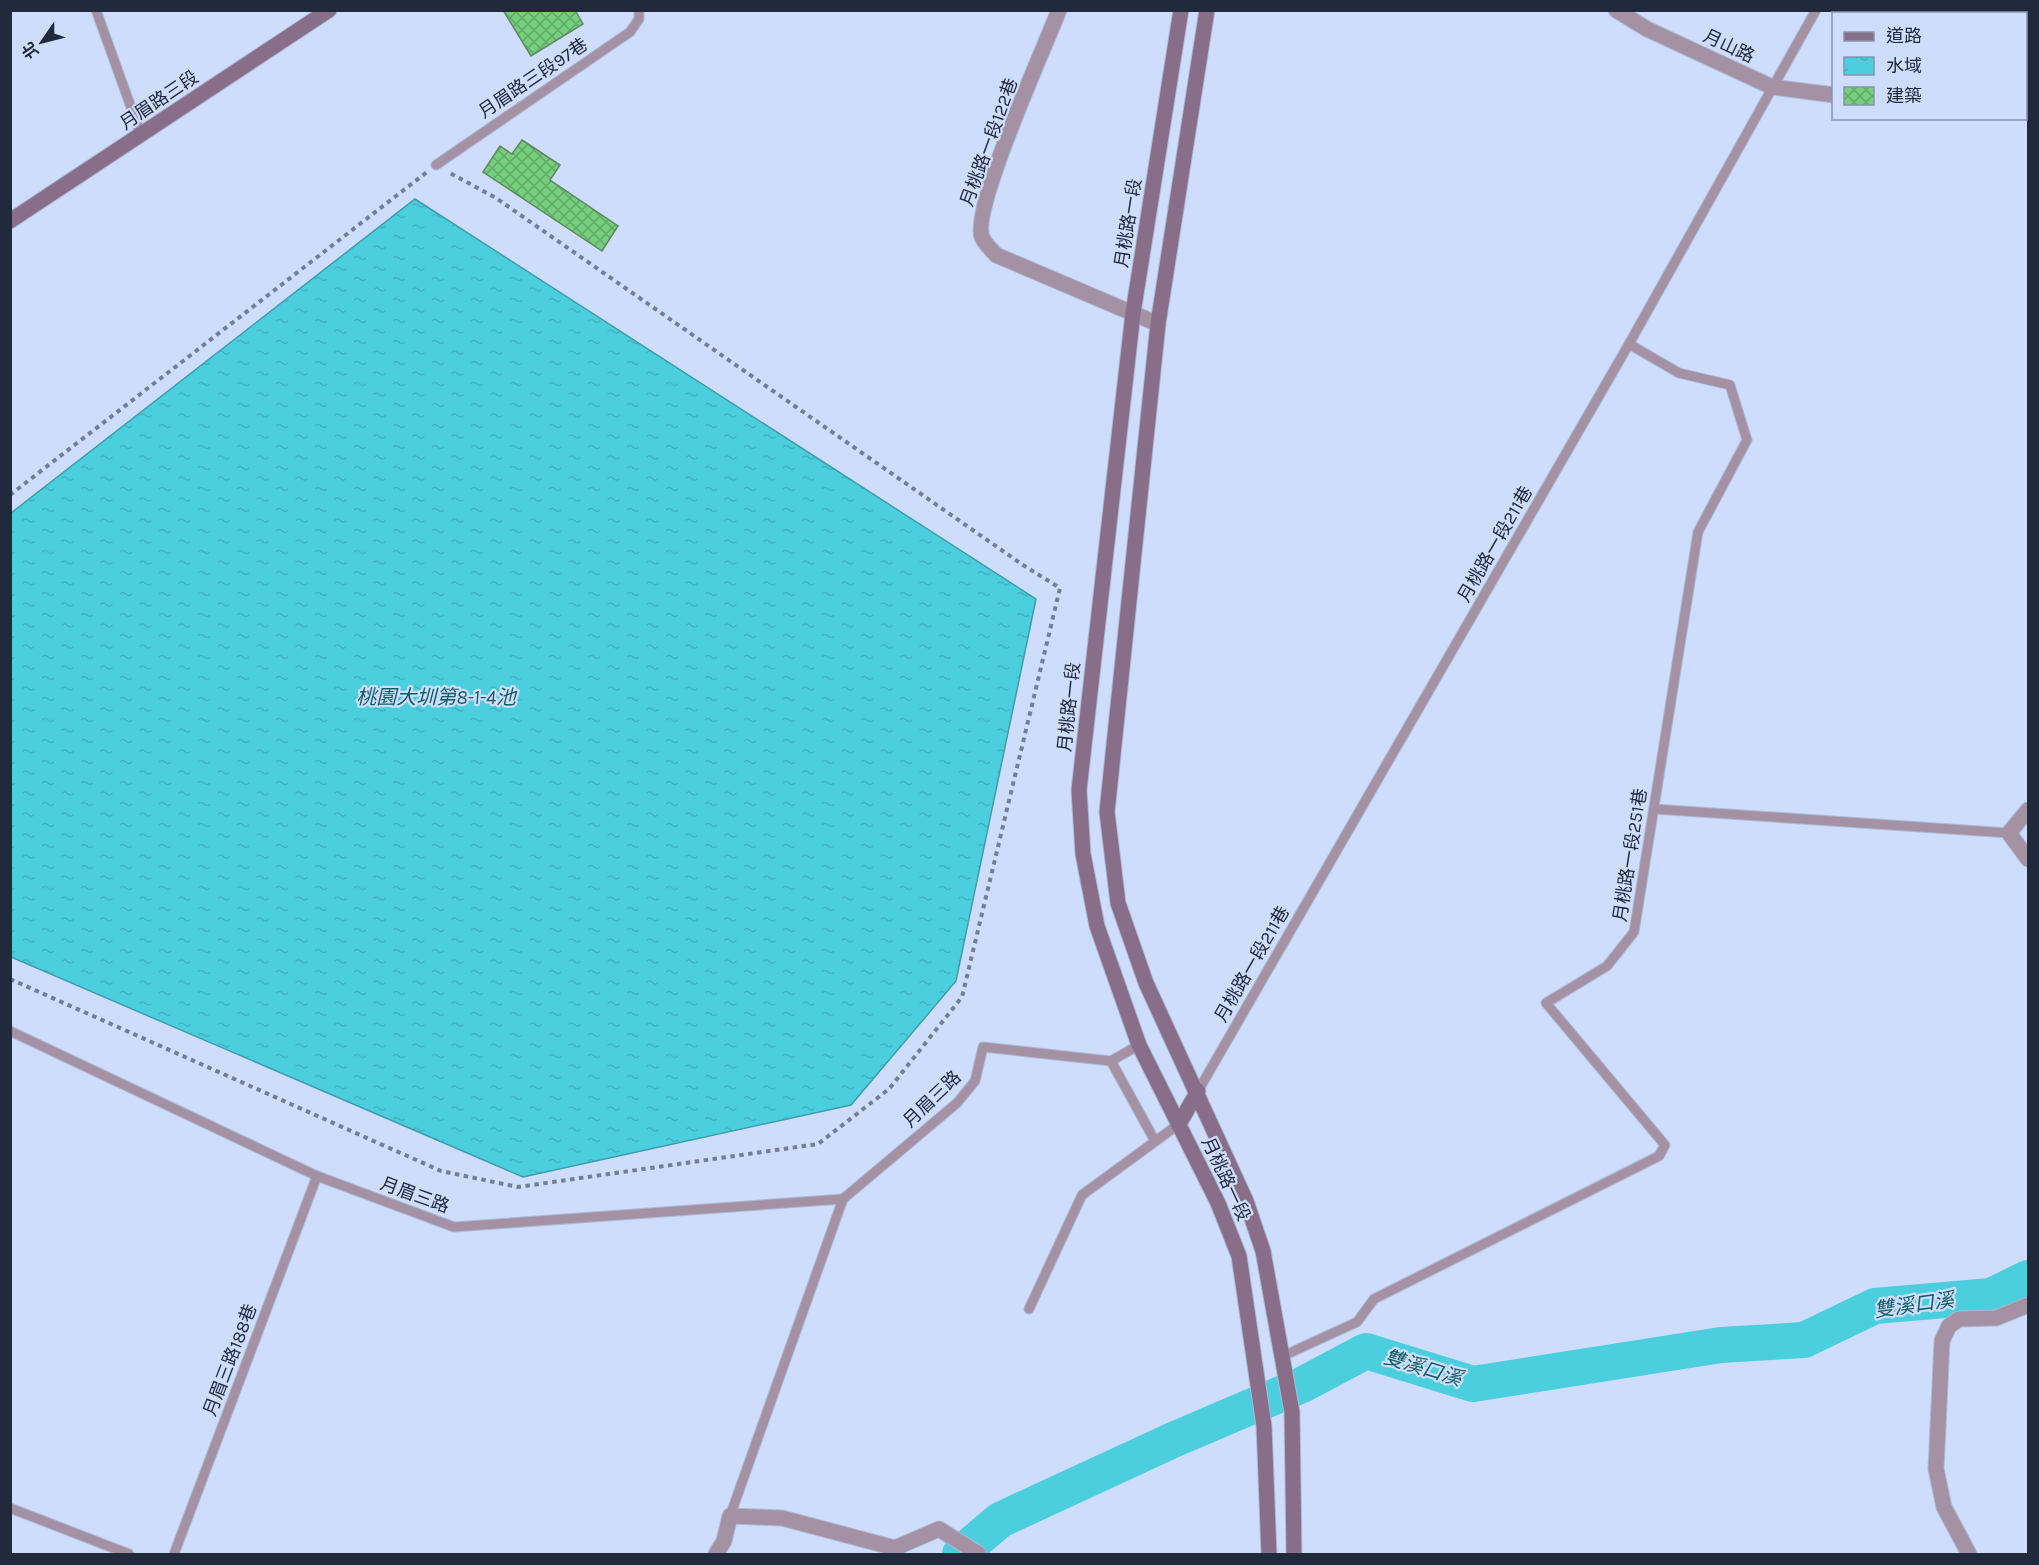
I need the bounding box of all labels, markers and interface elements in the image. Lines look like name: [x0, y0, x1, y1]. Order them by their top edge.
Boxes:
north arrow: [12, 12, 72, 72]
legend: [1832, 12, 2027, 120]
street label: 月山路: [1700, 25, 1758, 67]
text: 道路: [1886, 25, 1922, 47]
street label: 月眉路三段97巷: [474, 33, 592, 123]
text: 北: [18, 38, 42, 62]
text: 水域: [1886, 55, 1922, 77]
street label: 月眉路三段: [116, 66, 202, 134]
street label: 月桃路一段122巷: [956, 75, 1022, 209]
text: 建築: [1886, 85, 1922, 107]
street label: 月桃路一段: [1110, 177, 1146, 269]
street label: 月桃路一段211巷: [1453, 482, 1537, 606]
street label: 月桃路一段: [1053, 661, 1085, 753]
water label: 桃園大圳第8-1-4池: [356, 686, 518, 709]
street label: 月桃路一段251巷: [1609, 787, 1651, 923]
street label: 月桃路一段211巷: [1210, 902, 1294, 1026]
street label: 月眉三路: [898, 1066, 966, 1132]
street label: 月桃路一段: [1197, 1134, 1255, 1224]
street label: 月眉三路: [377, 1172, 453, 1218]
water label: 雙溪口溪: [1873, 1288, 1958, 1322]
street label: 月眉三路188巷: [199, 1301, 261, 1419]
water label: 雙溪口溪: [1381, 1345, 1467, 1392]

